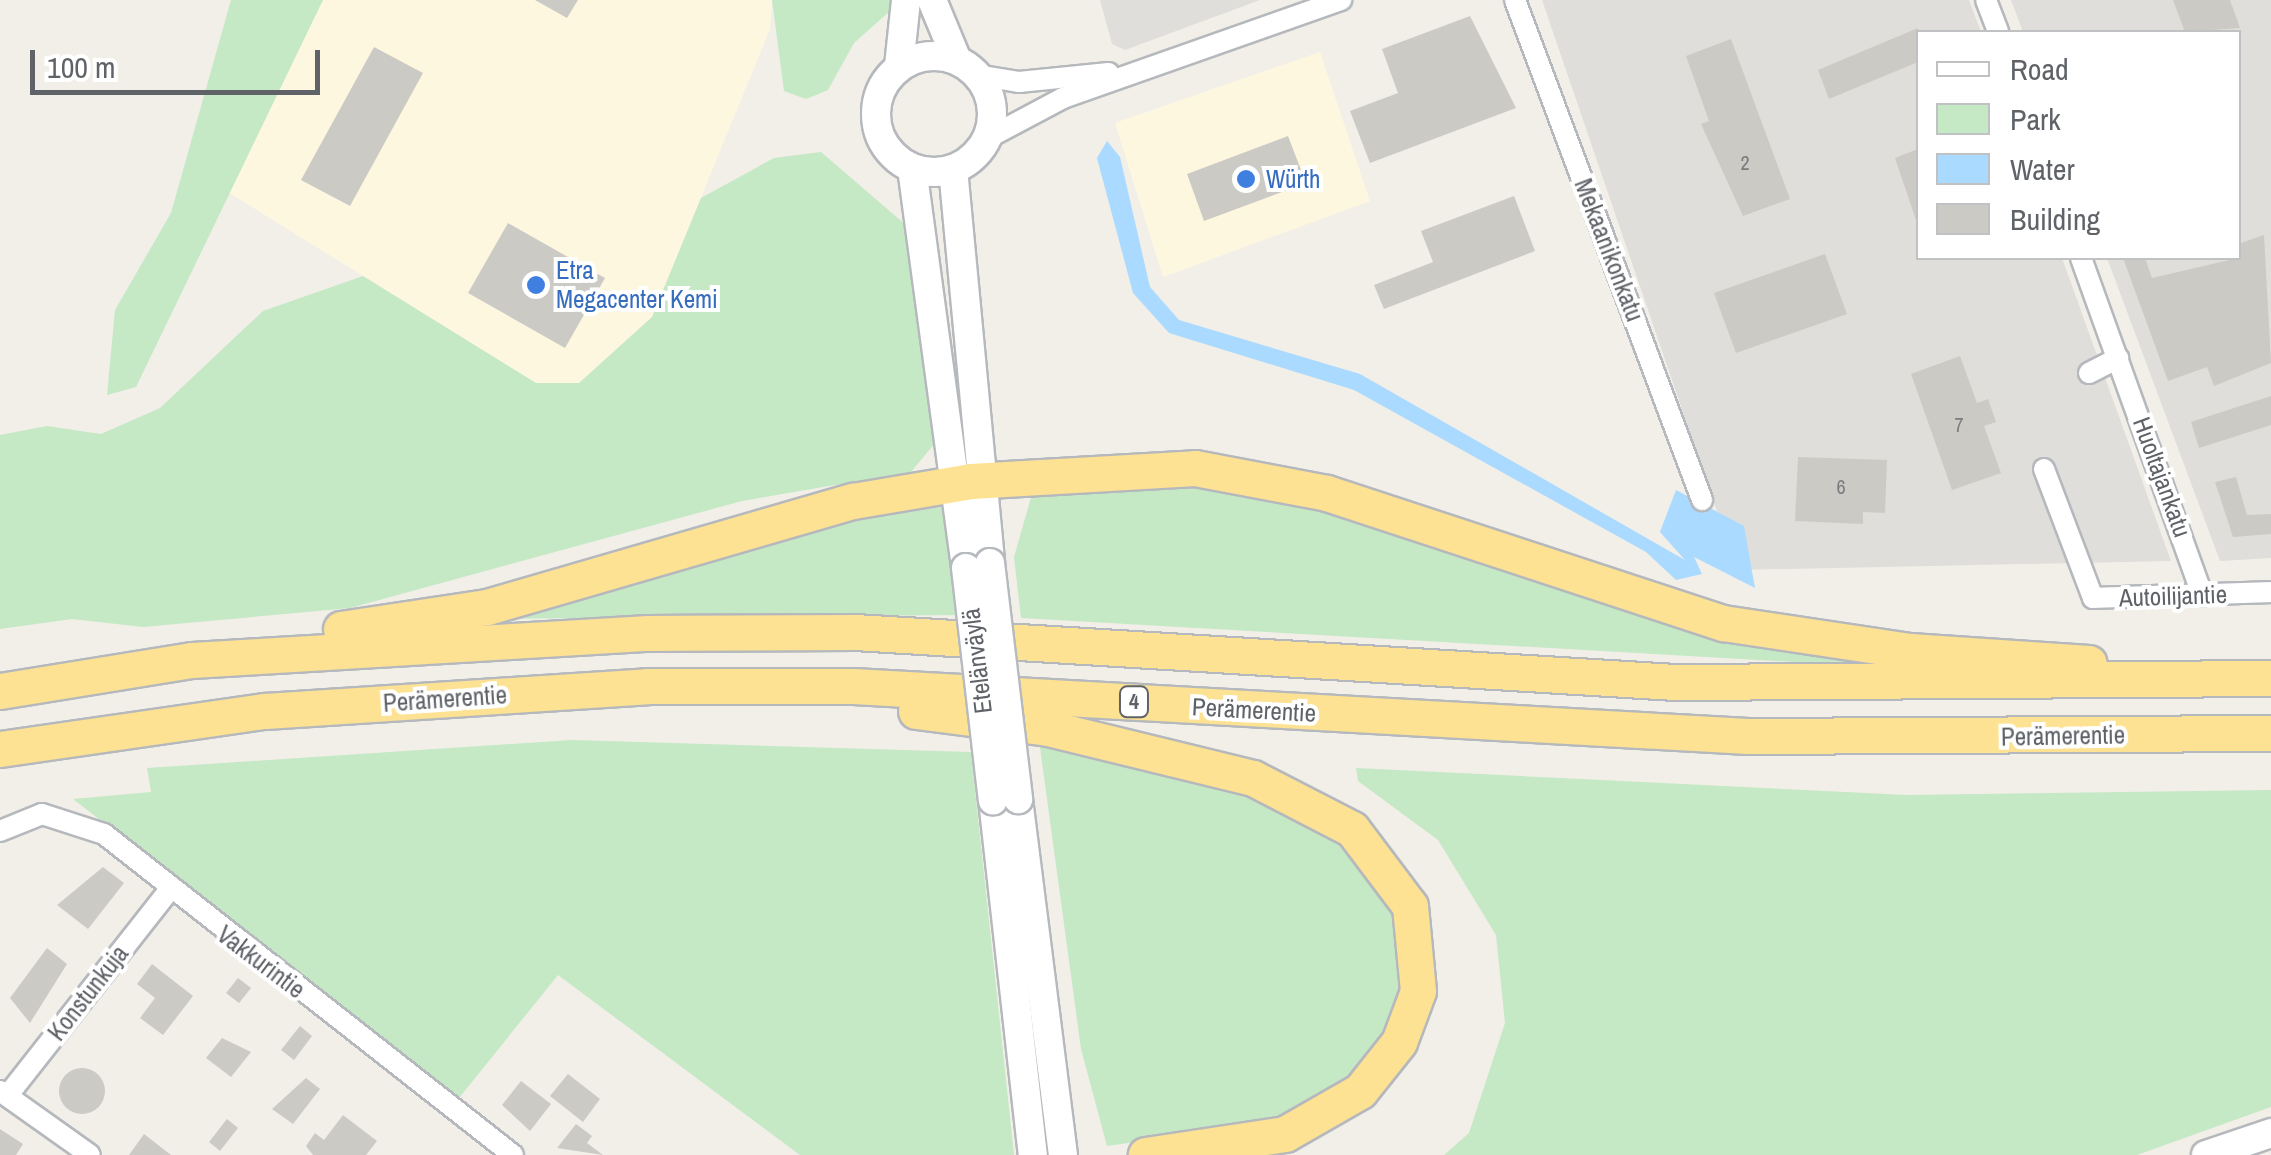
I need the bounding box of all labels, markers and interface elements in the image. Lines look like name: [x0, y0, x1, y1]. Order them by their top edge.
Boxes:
scale bar: [35, 30, 325, 92]
legend: [1916, 30, 2241, 260]
text: 100 m: [47, 47, 115, 87]
text: Road: [2010, 49, 2069, 89]
text: Park: [2010, 99, 2061, 139]
text: Water: [2010, 149, 2075, 189]
house number: 2: [1740, 150, 1750, 174]
place label: Würth: [1266, 164, 1320, 194]
marker: Würth: [1235, 168, 1257, 190]
street label: Mekaanikonkatu: [1568, 174, 1650, 326]
text: Building: [2010, 199, 2100, 239]
place label: Etra Megacenter Kemi: [556, 256, 718, 315]
marker: Etra Megacenter Kemi: [525, 274, 547, 296]
house number: 7: [1954, 412, 1964, 436]
street label: Huoltajankatu: [2126, 413, 2198, 541]
house number: 6: [1836, 474, 1846, 498]
street label: Autoilijantie: [2118, 579, 2228, 613]
street label: Etelänväylä: [956, 607, 998, 715]
street label: Perämerentie: [382, 680, 508, 718]
road number: 4: [1116, 685, 1152, 719]
street label: Perämerentie: [1191, 692, 1317, 728]
street label: Perämerentie: [2001, 720, 2125, 752]
street label: Vakkurintie: [211, 919, 311, 1005]
street label: Konstunkuja: [41, 939, 135, 1047]

